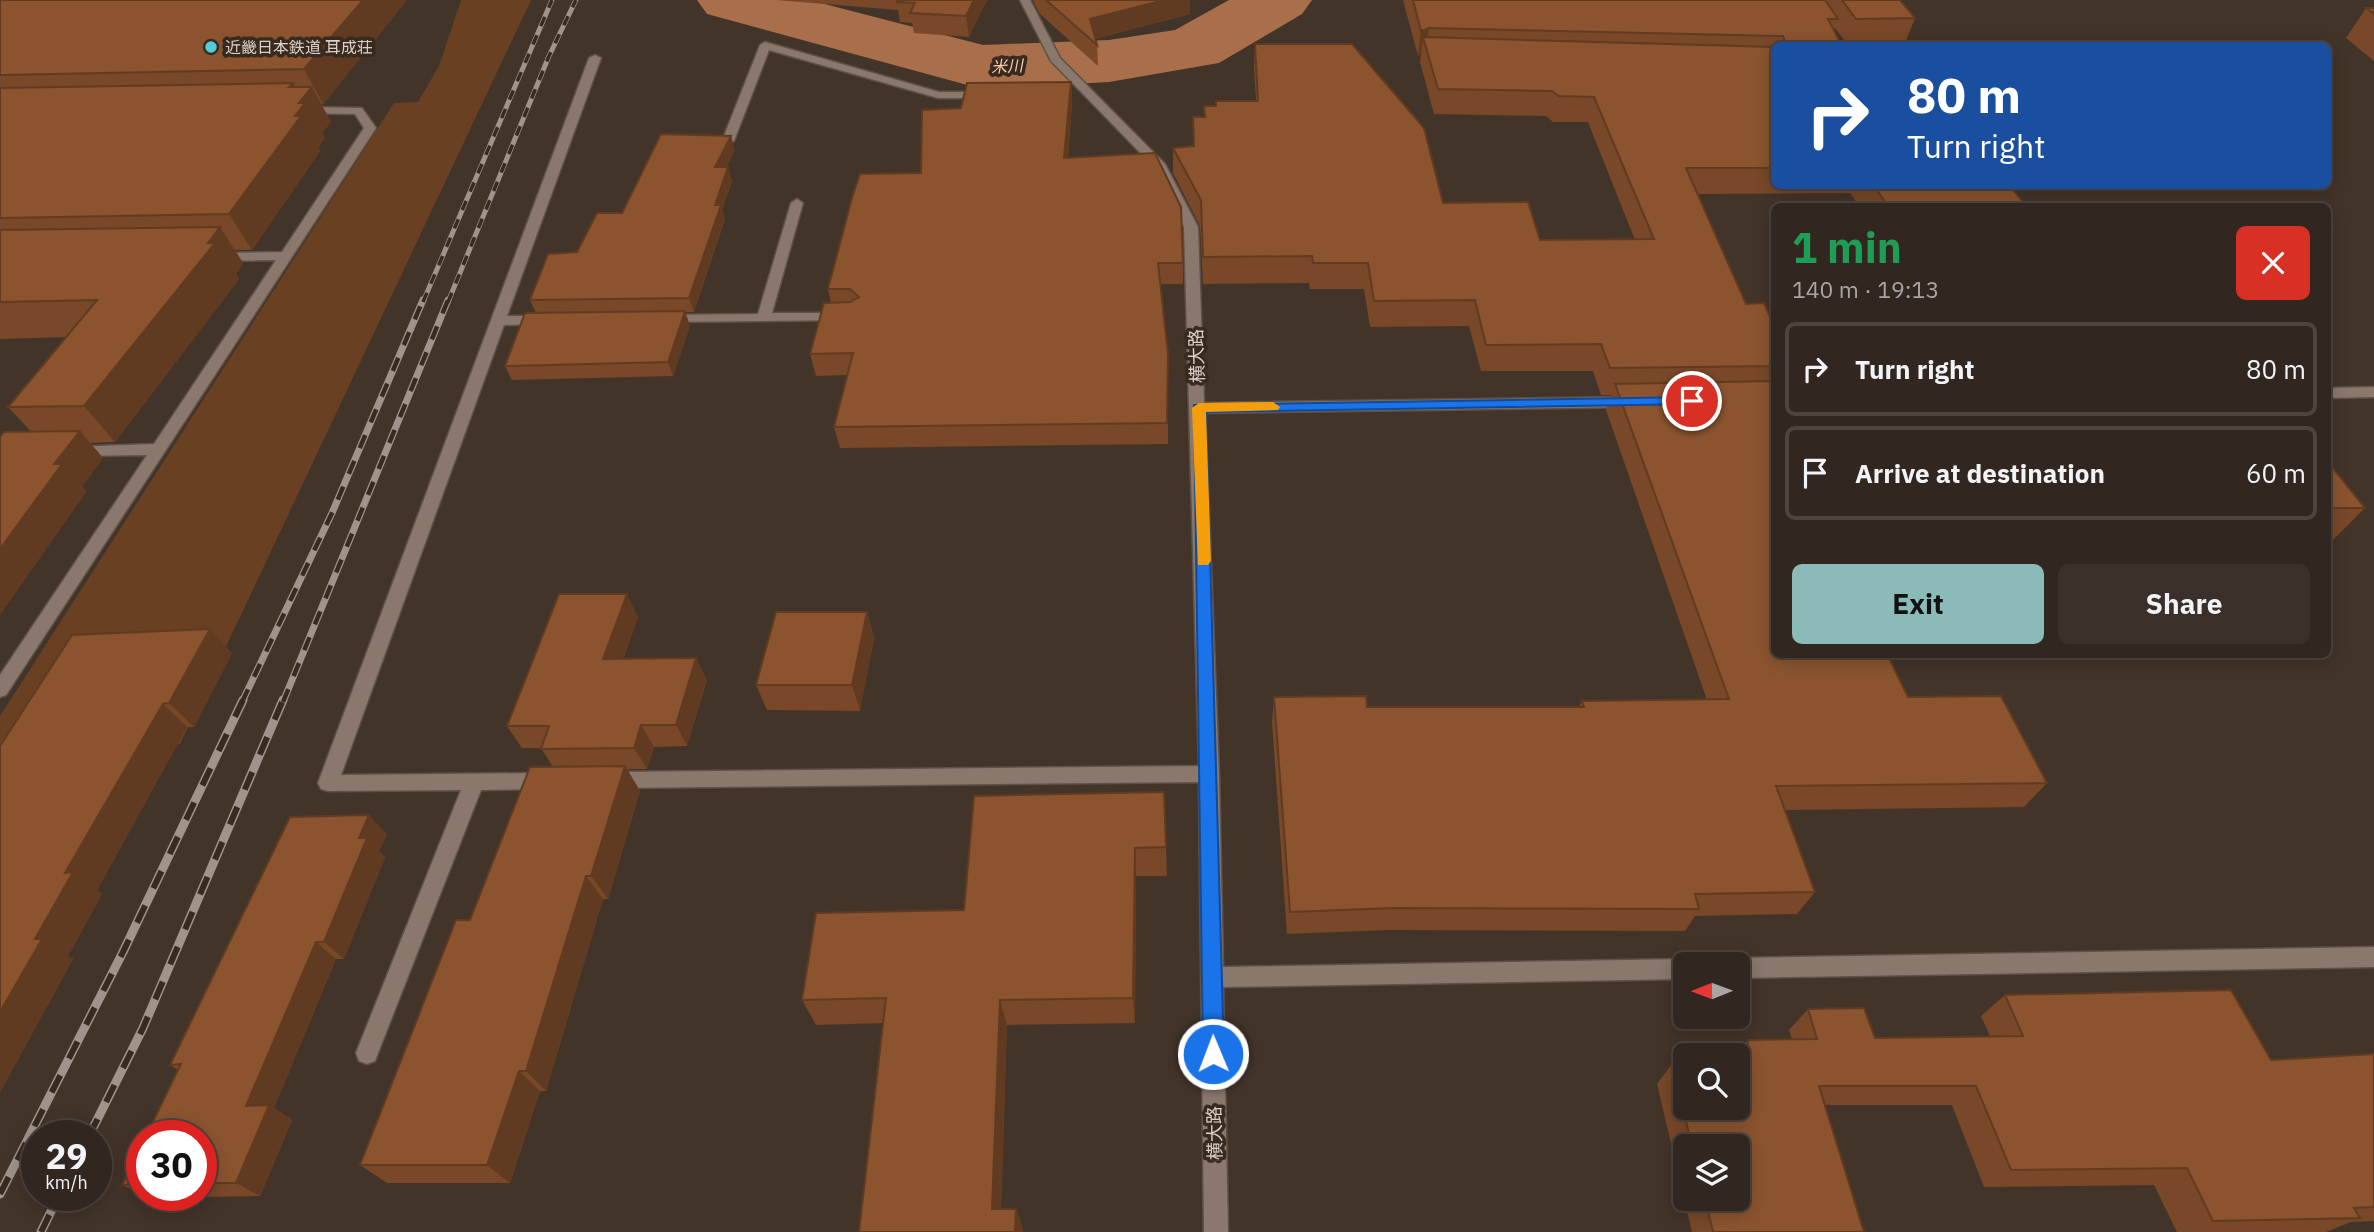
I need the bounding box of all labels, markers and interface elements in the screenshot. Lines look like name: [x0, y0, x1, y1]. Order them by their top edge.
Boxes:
place label: 近畿日本鉄道 耳成荘: [225, 37, 373, 57]
marker: 近畿日本鉄道 耳成荘: [203, 39, 219, 55]
water label: 米川: [990, 55, 1025, 77]
text: 80 m: [1907, 63, 2021, 126]
icon: right: [1792, 70, 1883, 161]
text: Turn right: [1907, 125, 2045, 167]
text: 1 min: [1792, 220, 1902, 275]
button: close: [2236, 226, 2310, 300]
text: 140 m · 19:13: [1792, 274, 1939, 304]
street label: 横大路: [1184, 329, 1209, 383]
icon: right: [1796, 350, 1834, 388]
text: Turn right: [1855, 352, 1974, 386]
text: 80 m: [2246, 352, 2306, 386]
pin: [1662, 371, 1722, 431]
icon: arrive: [1673, 382, 1711, 420]
icon: arrive: [1796, 454, 1834, 492]
text: Arrive at destination: [1855, 456, 2105, 490]
text: 60 m: [2246, 456, 2306, 490]
button: Exit: [1792, 564, 2044, 644]
button: Share: [2058, 564, 2310, 644]
north arrow: [1673, 952, 1750, 1029]
map controls: [1673, 952, 1750, 1211]
position arrow: [1176, 1017, 1250, 1091]
button: search: [1673, 1043, 1750, 1120]
street label: 横大路: [1203, 1106, 1226, 1160]
speed limit sign: 30: [126, 1120, 217, 1211]
text: 29: [45, 1133, 88, 1179]
button: layers: [1673, 1134, 1750, 1211]
text: km/h: [45, 1171, 88, 1194]

